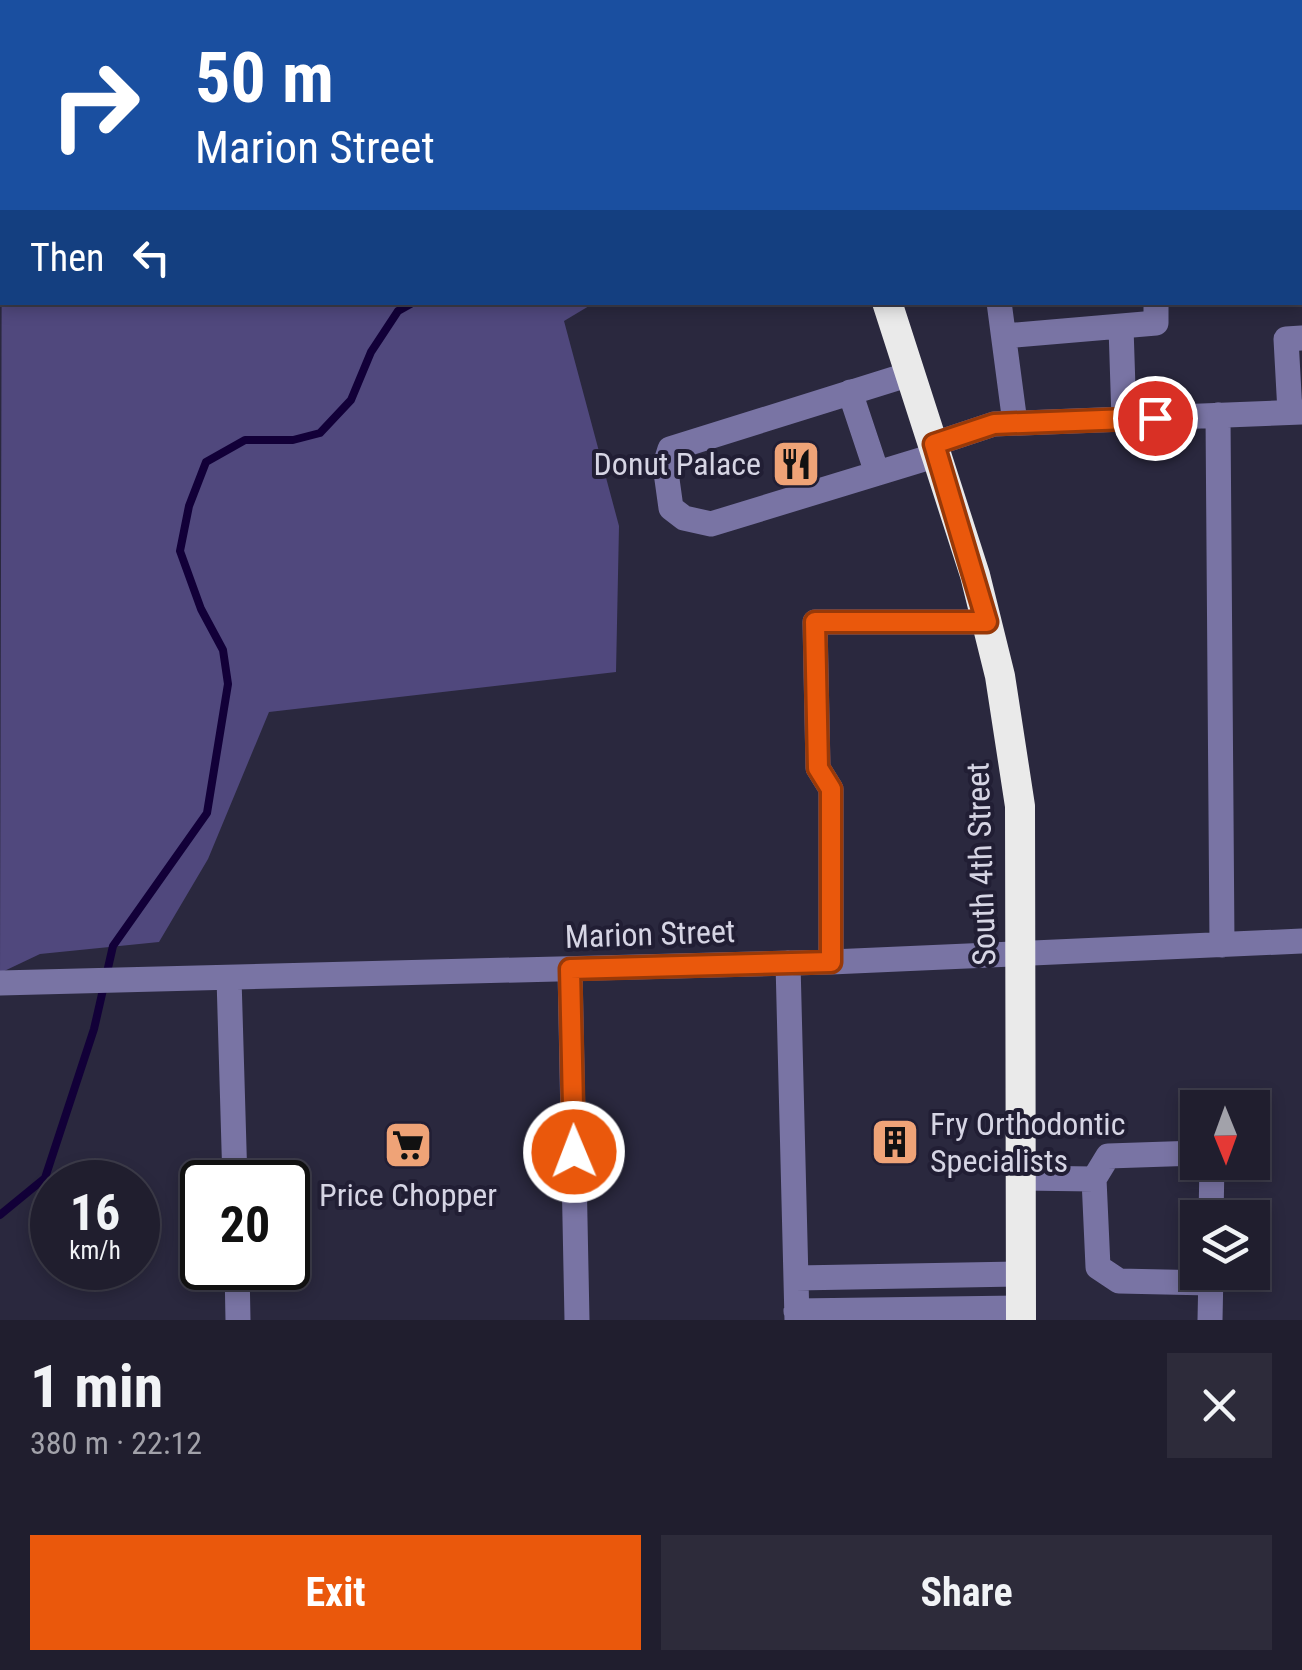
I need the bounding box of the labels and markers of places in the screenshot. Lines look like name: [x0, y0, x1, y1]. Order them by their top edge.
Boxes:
pin: [1113, 376, 1198, 461]
restaurant icon: Donut Palace: [770, 438, 822, 490]
place label: Donut Palace: [594, 445, 761, 483]
place label: Fry Orthodontic Specialists: [930, 1105, 1125, 1180]
building icon: Fry Orthodontic Specialists: [869, 1116, 921, 1168]
supermarket icon: Price Chopper: [382, 1119, 434, 1171]
place label: Price Chopper: [319, 1176, 497, 1214]

